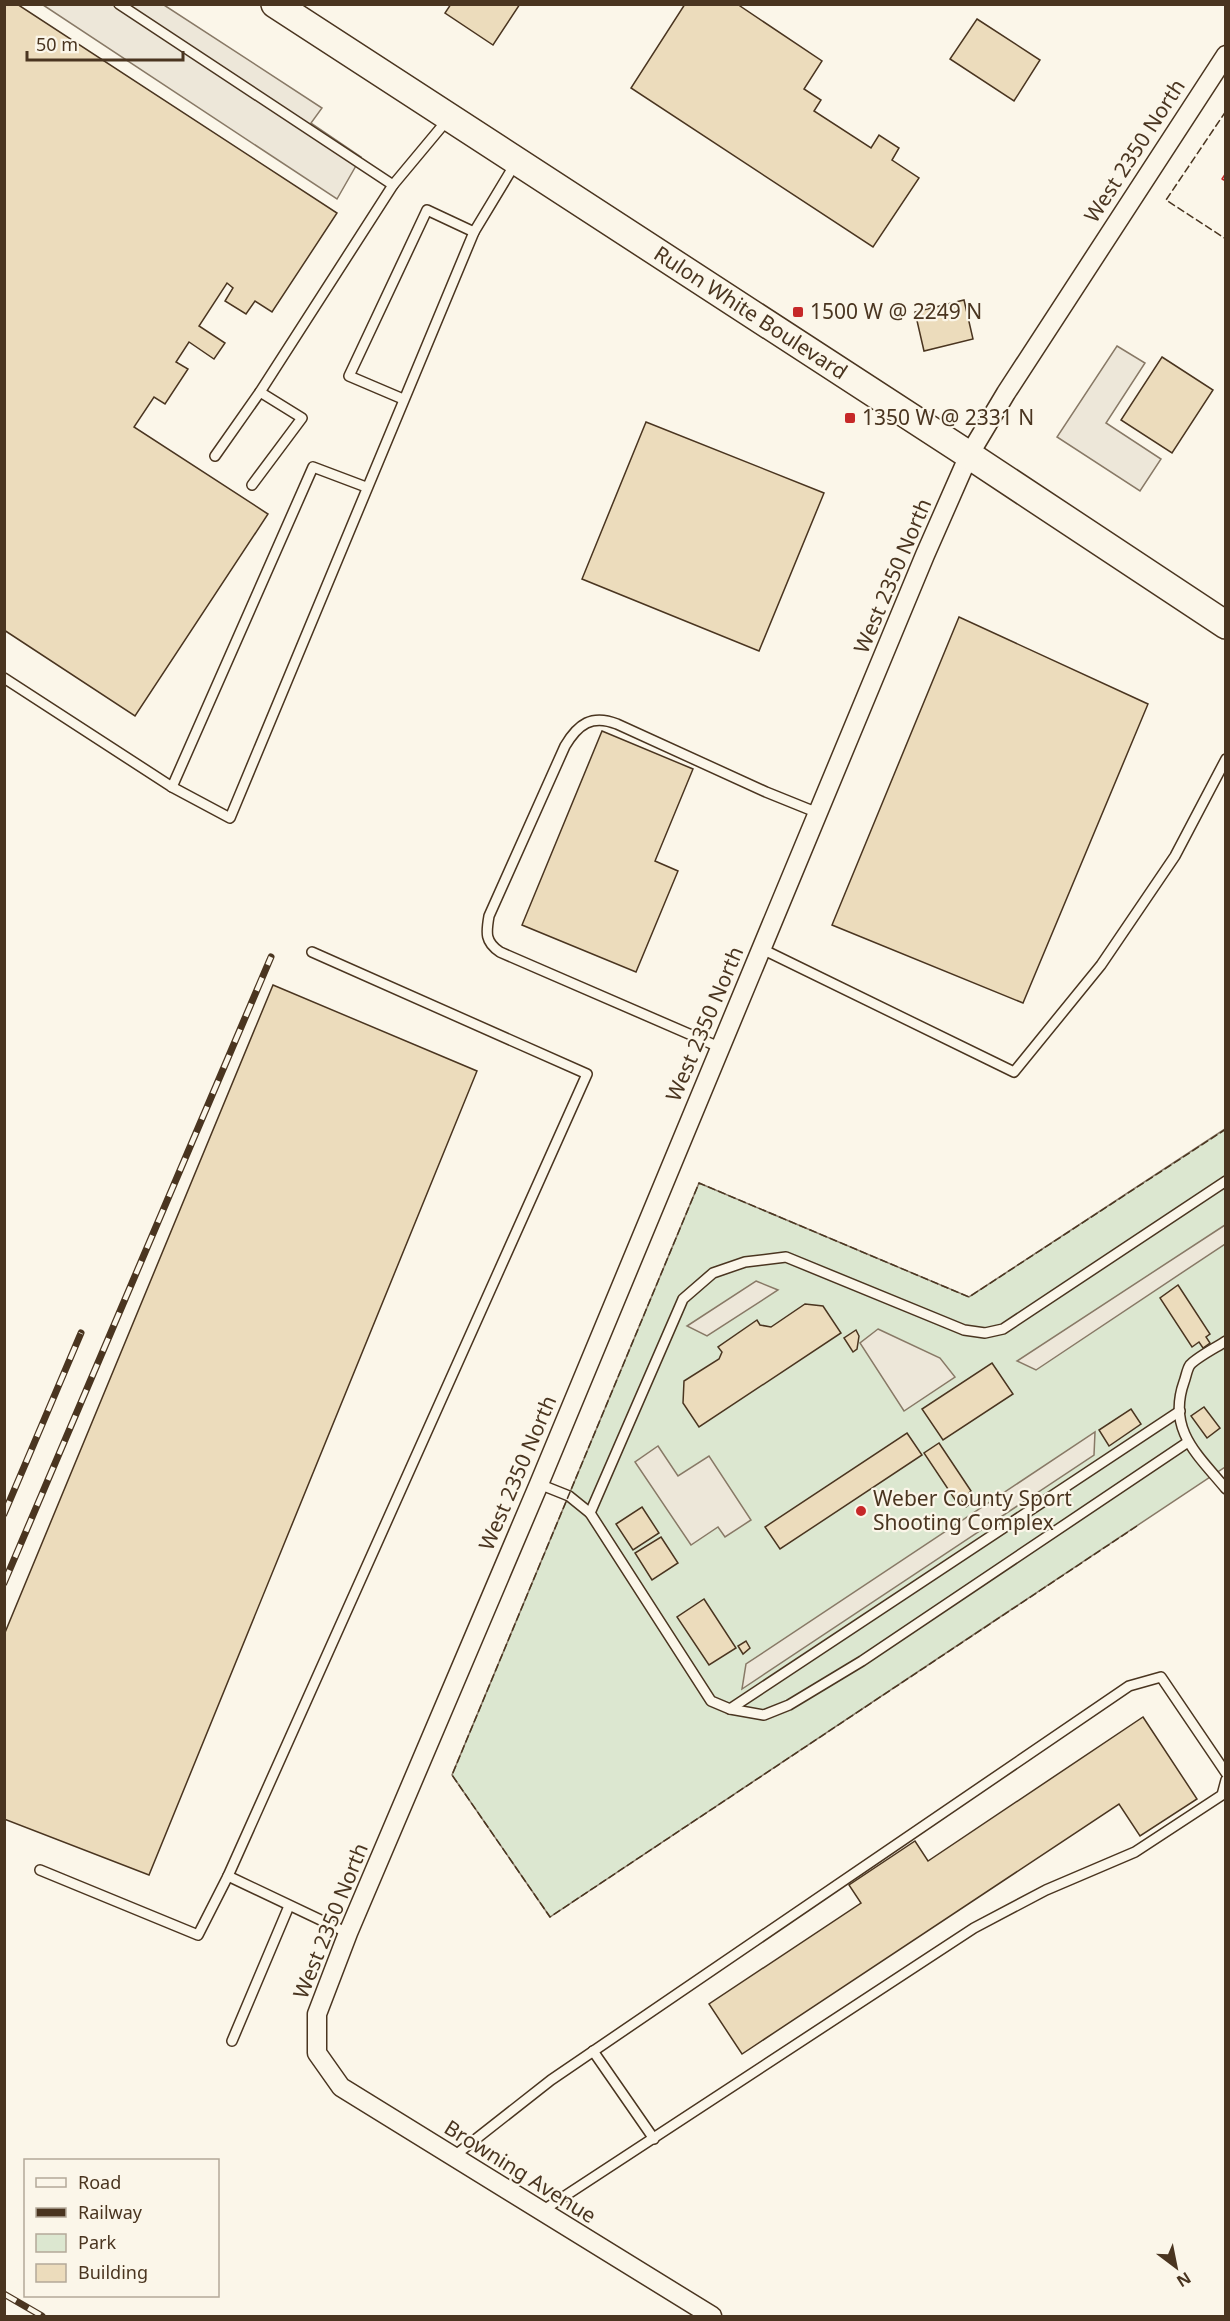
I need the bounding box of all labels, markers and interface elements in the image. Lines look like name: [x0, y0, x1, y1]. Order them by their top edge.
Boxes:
scale bar: [27, 24, 183, 62]
text: 50 m: [36, 32, 78, 56]
street label: West 2350 North: [1077, 73, 1191, 227]
street label: Rulon White Boulevard: [649, 239, 853, 385]
place label: 1500 W @ 2249 N: [810, 297, 982, 325]
marker: 1500 W @ 2249 N: [791, 305, 805, 319]
place label: 1350 W @ 2331 N: [862, 403, 1034, 431]
marker: 1350 W @ 2331 N: [843, 411, 857, 425]
street label: West 2350 North: [847, 494, 937, 657]
street label: West 2350 North: [659, 942, 749, 1105]
street label: West 2350 North: [472, 1391, 562, 1554]
place label: Weber County Sport Shooting Complex: [873, 1484, 1072, 1536]
marker: Weber County Sport Shooting Complex: [854, 1504, 868, 1518]
street label: West 2350 North: [286, 1839, 374, 2003]
street label: Browning Avenue: [439, 2113, 602, 2229]
legend: [24, 2159, 219, 2297]
text: Road: [78, 2170, 121, 2194]
text: Railway: [78, 2200, 143, 2224]
text: Park: [78, 2230, 116, 2254]
north arrow: [1146, 2237, 1206, 2297]
text: Building: [78, 2260, 148, 2284]
text: N: [1173, 2267, 1195, 2292]

